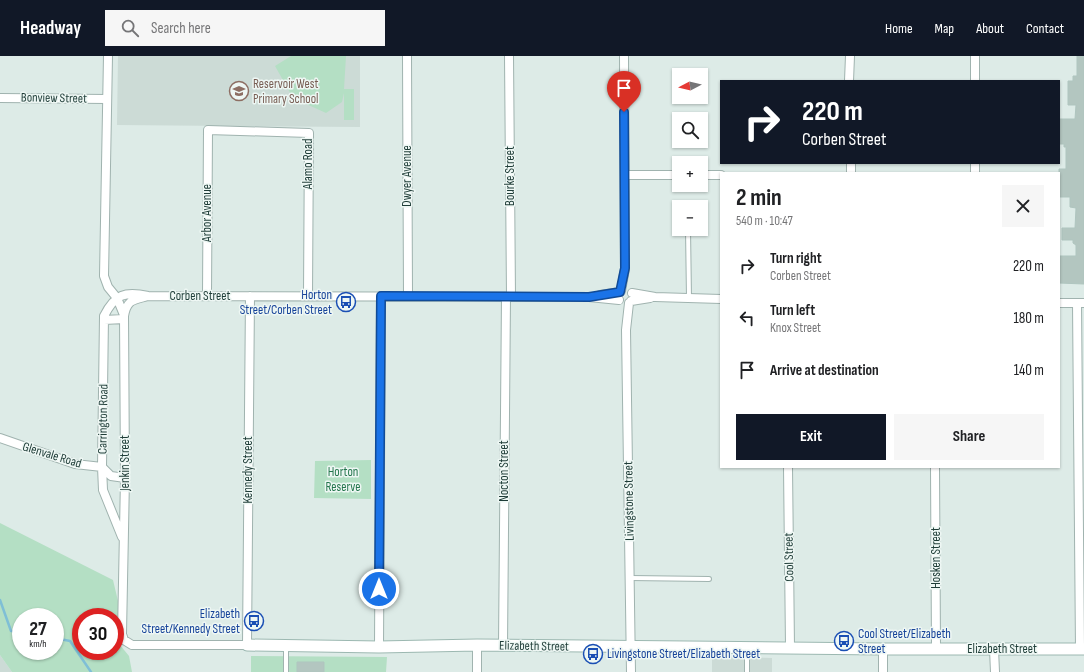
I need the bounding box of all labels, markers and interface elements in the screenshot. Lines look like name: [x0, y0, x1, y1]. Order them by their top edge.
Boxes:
search box: [105, 10, 385, 46]
text: Headway: [20, 17, 81, 40]
icon: search: [119, 17, 141, 39]
text: Search here: [151, 19, 211, 38]
text: Home: [885, 20, 913, 37]
text: Map: [935, 20, 954, 37]
text: About: [976, 20, 1004, 37]
text: Contact: [1026, 20, 1064, 37]
north arrow: [672, 68, 708, 104]
map controls: [672, 68, 708, 236]
pin: [607, 71, 641, 112]
place label: Reservoir West Primary School: [253, 76, 318, 107]
icon: arrive: [613, 77, 635, 99]
school or university icon: Reservoir West Primary School: [228, 80, 250, 102]
street label: Bonview Street: [21, 89, 87, 107]
text: 220 m: [802, 95, 863, 128]
icon: right: [736, 96, 788, 148]
button: search: [672, 112, 708, 148]
text: Corben Street: [802, 129, 886, 150]
street label: Alamo Road: [300, 139, 316, 190]
street label: Dwyer Avenue: [399, 145, 415, 207]
street label: Bourke Street: [502, 146, 518, 206]
button: +: [672, 156, 708, 192]
text: 2 min: [736, 183, 782, 212]
street label: Arbor Avenue: [199, 184, 215, 243]
button: close: [1002, 185, 1044, 227]
button: −: [672, 200, 708, 236]
text: 540 m · 10:47: [736, 213, 793, 229]
text: Turn right: [770, 249, 822, 268]
icon: right: [736, 255, 758, 277]
text: 220 m: [1013, 257, 1044, 276]
text: Corben Street: [770, 268, 831, 284]
place label: Horton Street/Corben Street: [240, 287, 332, 318]
street label: Corben Street: [170, 288, 231, 304]
bus stop icon: Horton Street/Corben Street: [335, 291, 357, 313]
text: Turn left: [770, 301, 815, 320]
icon: left: [736, 307, 758, 329]
text: 180 m: [1013, 309, 1044, 328]
text: Knox Street: [770, 320, 821, 336]
icon: arrive: [736, 359, 758, 381]
text: Arrive at destination: [770, 361, 879, 380]
text: 140 m: [1014, 361, 1044, 380]
street label: Carrington Road: [94, 384, 112, 454]
button: Exit: [736, 414, 886, 460]
button: Share: [894, 414, 1044, 460]
street label: Jenkin Street: [117, 435, 133, 492]
street label: Kennedy Street: [240, 436, 256, 504]
street label: Glenvale Road: [21, 438, 83, 472]
street label: Nocton Street: [496, 440, 512, 502]
street label: Livingstone Street: [620, 461, 638, 541]
park label: Horton Reserve: [326, 464, 360, 495]
street label: Hosken Street: [928, 527, 944, 589]
street label: Cool Street: [781, 532, 797, 582]
position arrow: [358, 568, 400, 610]
place label: Elizabeth Street/Kennedy Street: [142, 606, 240, 637]
speed limit sign: 30: [72, 608, 124, 660]
bus stop icon: Elizabeth Street/Kennedy Street: [243, 610, 265, 632]
text: 27: [29, 617, 47, 641]
place label: Cool Street/Elizabeth Street: [858, 626, 951, 657]
bus stop icon: Cool Street/Elizabeth Street: [833, 630, 855, 652]
street label: Elizabeth Street: [499, 637, 569, 655]
text: km/h: [29, 638, 47, 650]
street label: Elizabeth Street: [967, 641, 1037, 657]
bus stop icon: Livingstone Street/Elizabeth Street: [582, 643, 604, 665]
place label: Livingstone Street/Elizabeth Street: [607, 646, 760, 662]

